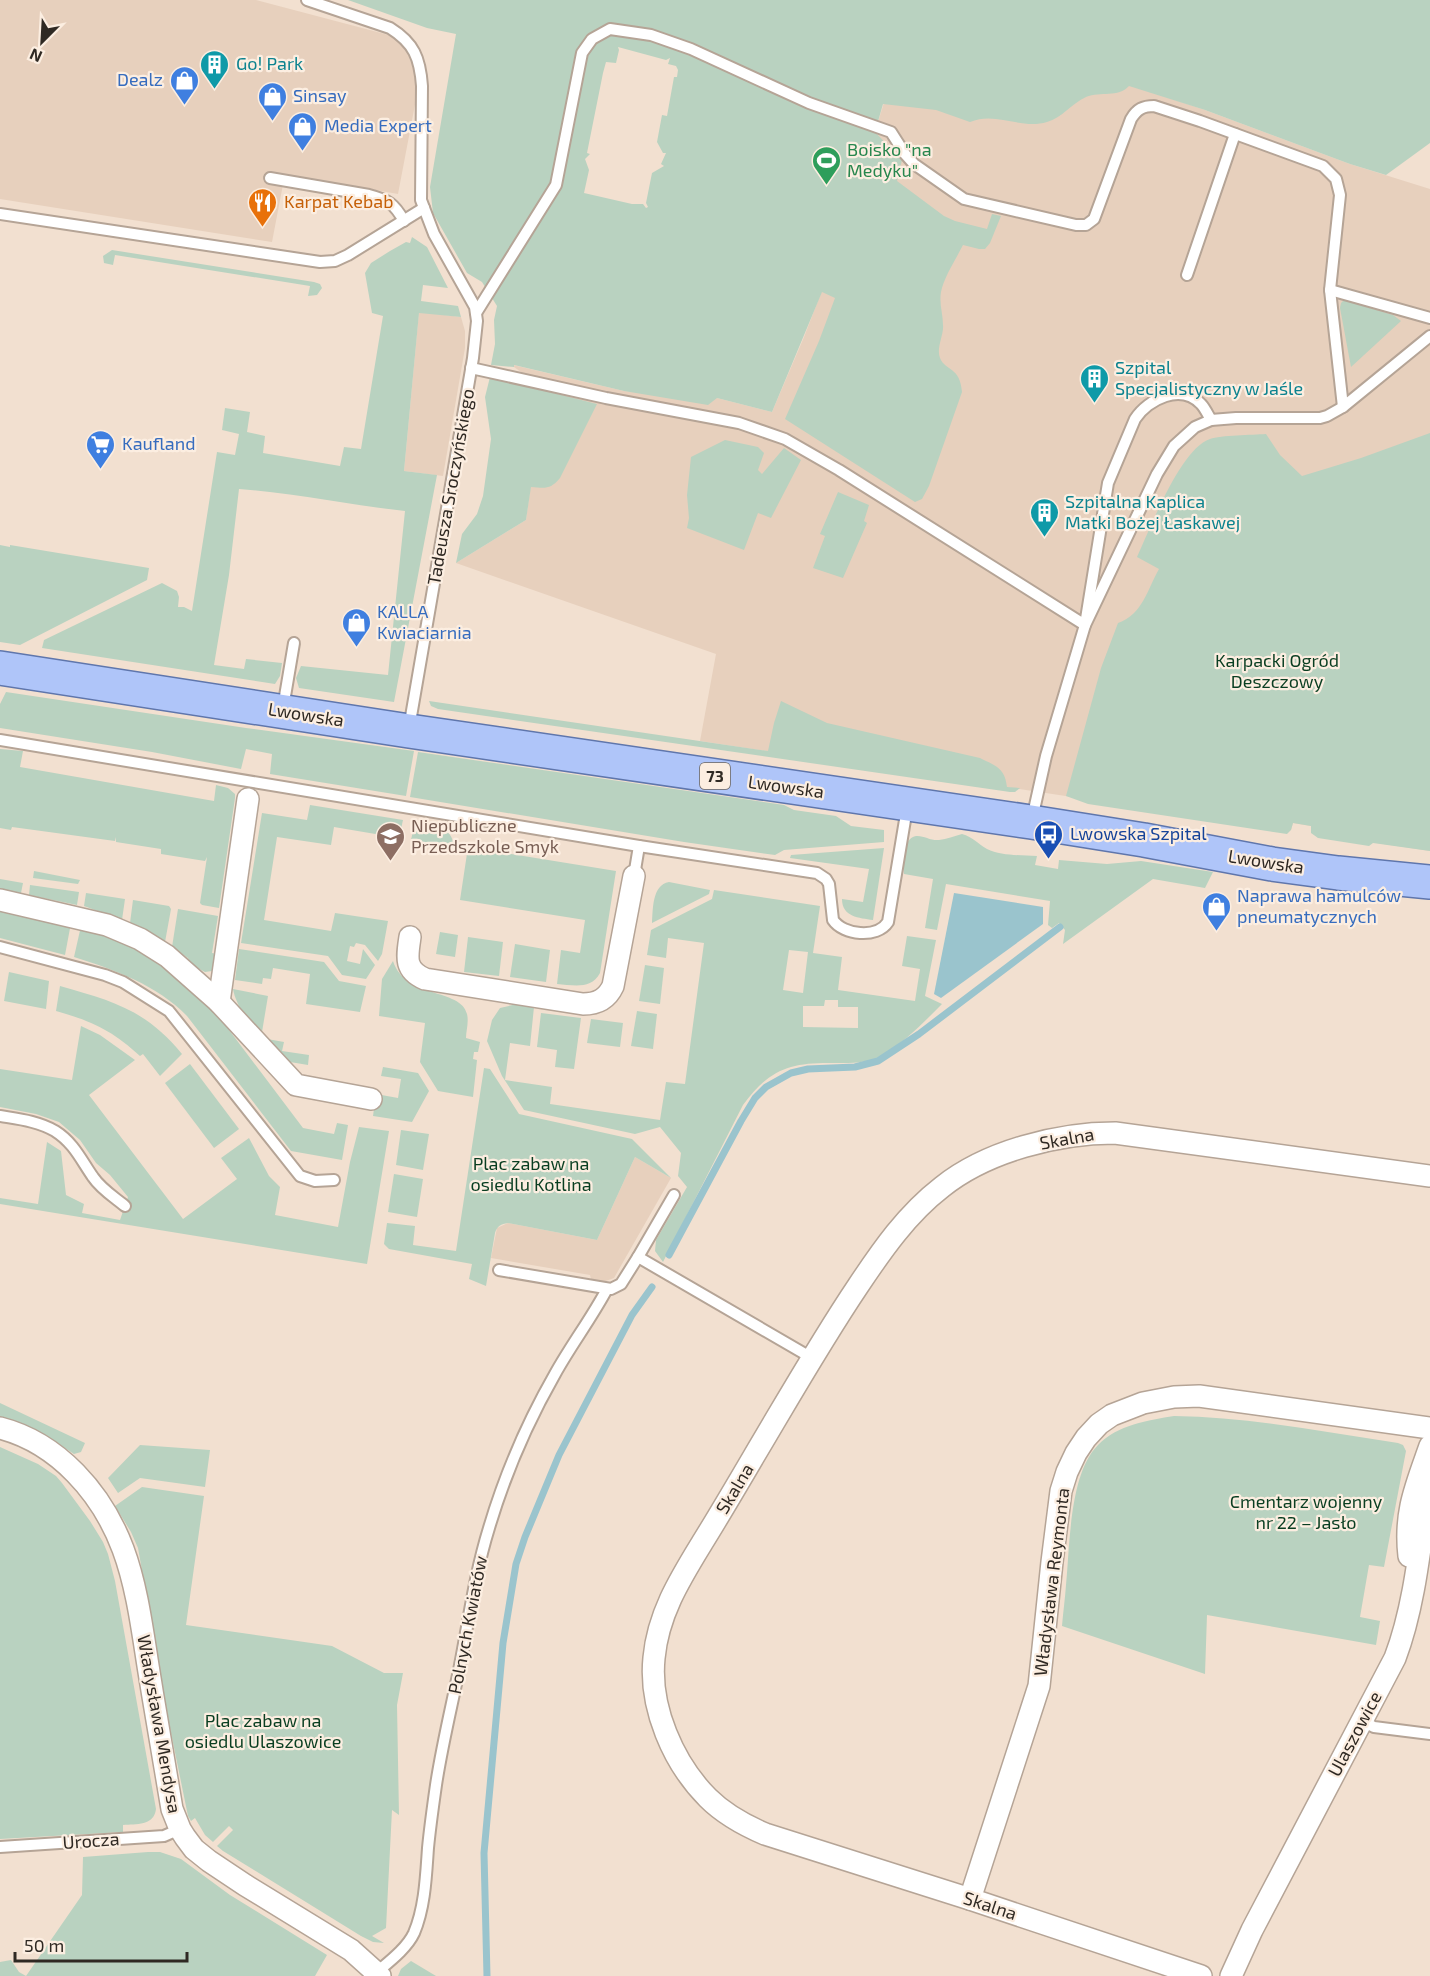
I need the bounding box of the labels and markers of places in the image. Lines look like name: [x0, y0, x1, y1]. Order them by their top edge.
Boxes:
building icon: Go! Park: [199, 48, 231, 90]
place label: Go! Park: [236, 52, 303, 74]
shop icon: Dealz: [168, 64, 200, 106]
place label: Dealz: [117, 68, 163, 90]
shop icon: Sinsay: [256, 80, 288, 122]
place label: Sinsay: [293, 84, 347, 106]
shop icon: Media Expert: [287, 110, 319, 152]
place label: Media Expert: [324, 114, 432, 136]
place label: Boisko "na Medyku": [847, 138, 932, 181]
sports icon: Boisko "na Medyku": [810, 144, 842, 186]
restaurant icon: Karpat Kebab: [247, 186, 279, 228]
place label: Karpat Kebab: [284, 190, 393, 212]
place label: Szpital Specjalistyczny w Jaśle: [1115, 356, 1303, 399]
building icon: Szpital Specjalistyczny w Jaśle: [1078, 362, 1110, 404]
supermarket icon: Kaufland: [85, 428, 117, 470]
place label: Kaufland: [122, 432, 195, 454]
place label: Szpitalna Kaplica Matki Bożej Łaskawej: [1065, 490, 1240, 533]
building icon: Szpitalna Kaplica Matki Bożej Łaskawej: [1028, 496, 1060, 538]
place label: KALLA Kwiaciarnia: [377, 600, 472, 643]
shop icon: KALLA Kwiaciarnia: [340, 606, 372, 648]
place label: Niepubliczne Przedszkole Smyk: [411, 814, 559, 857]
bus stop icon: Lwowska Szpital: [1033, 818, 1065, 860]
school or university icon: Niepubliczne Przedszkole Smyk: [374, 820, 406, 862]
place label: Lwowska Szpital: [1070, 822, 1207, 844]
place label: Naprawa hamulców pneumatycznych: [1237, 884, 1401, 927]
shop icon: Naprawa hamulców pneumatycznych: [1200, 890, 1232, 932]

